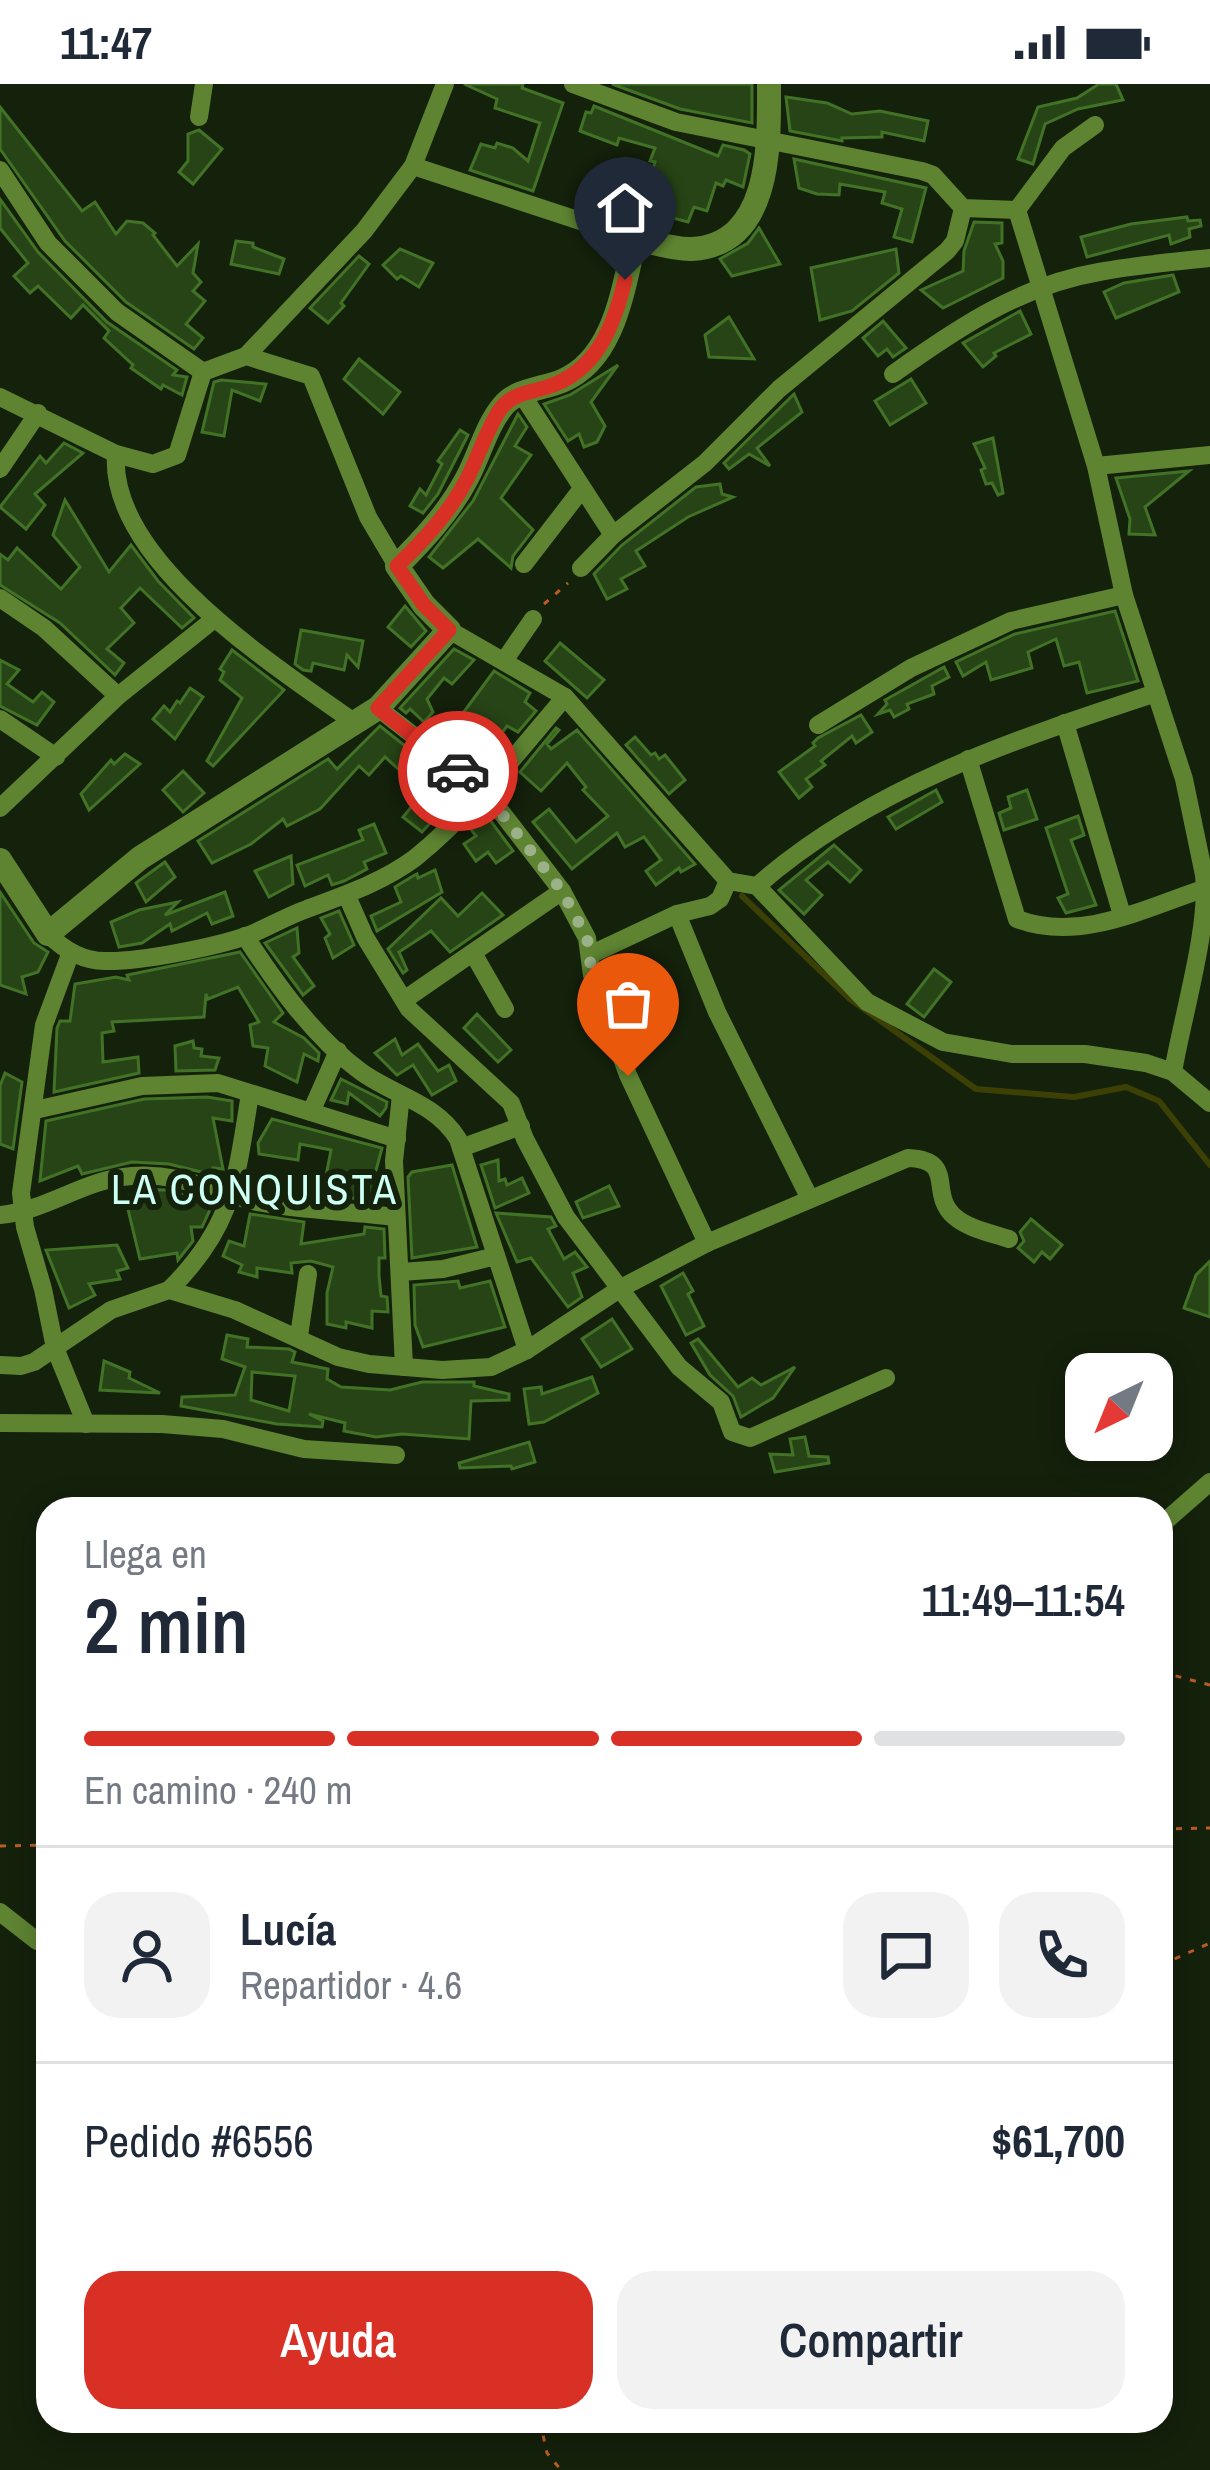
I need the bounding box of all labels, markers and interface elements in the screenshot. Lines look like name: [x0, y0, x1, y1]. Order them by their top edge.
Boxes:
text: 11:47: [60, 12, 152, 73]
pin: [574, 157, 676, 280]
icon: home: [592, 175, 658, 241]
courier: [398, 711, 518, 831]
icon: car: [425, 738, 491, 804]
pin: [577, 953, 679, 1076]
icon: bag: [595, 971, 661, 1037]
district label: LA CONQUISTA: [111, 1161, 399, 1217]
north arrow: [1065, 1353, 1173, 1461]
map controls: [1065, 1353, 1173, 1461]
text: Llega en: [84, 1528, 207, 1580]
text: 11:49–11:54: [922, 1569, 1125, 1630]
text: 2 min: [84, 1572, 249, 1677]
text: En camino · 240 m: [84, 1764, 352, 1816]
button: person: [84, 1892, 210, 2018]
button: chat: [843, 1892, 969, 2018]
button: phone: [999, 1892, 1125, 2018]
text: Lucía: [240, 1898, 336, 1959]
text: Repartidor · 4.6: [240, 1959, 462, 2011]
text: Pedido #6556: [84, 2110, 314, 2171]
text: $61,700: [992, 2110, 1125, 2171]
button: Ayuda: [84, 2271, 593, 2409]
button: Compartir: [617, 2271, 1125, 2409]

